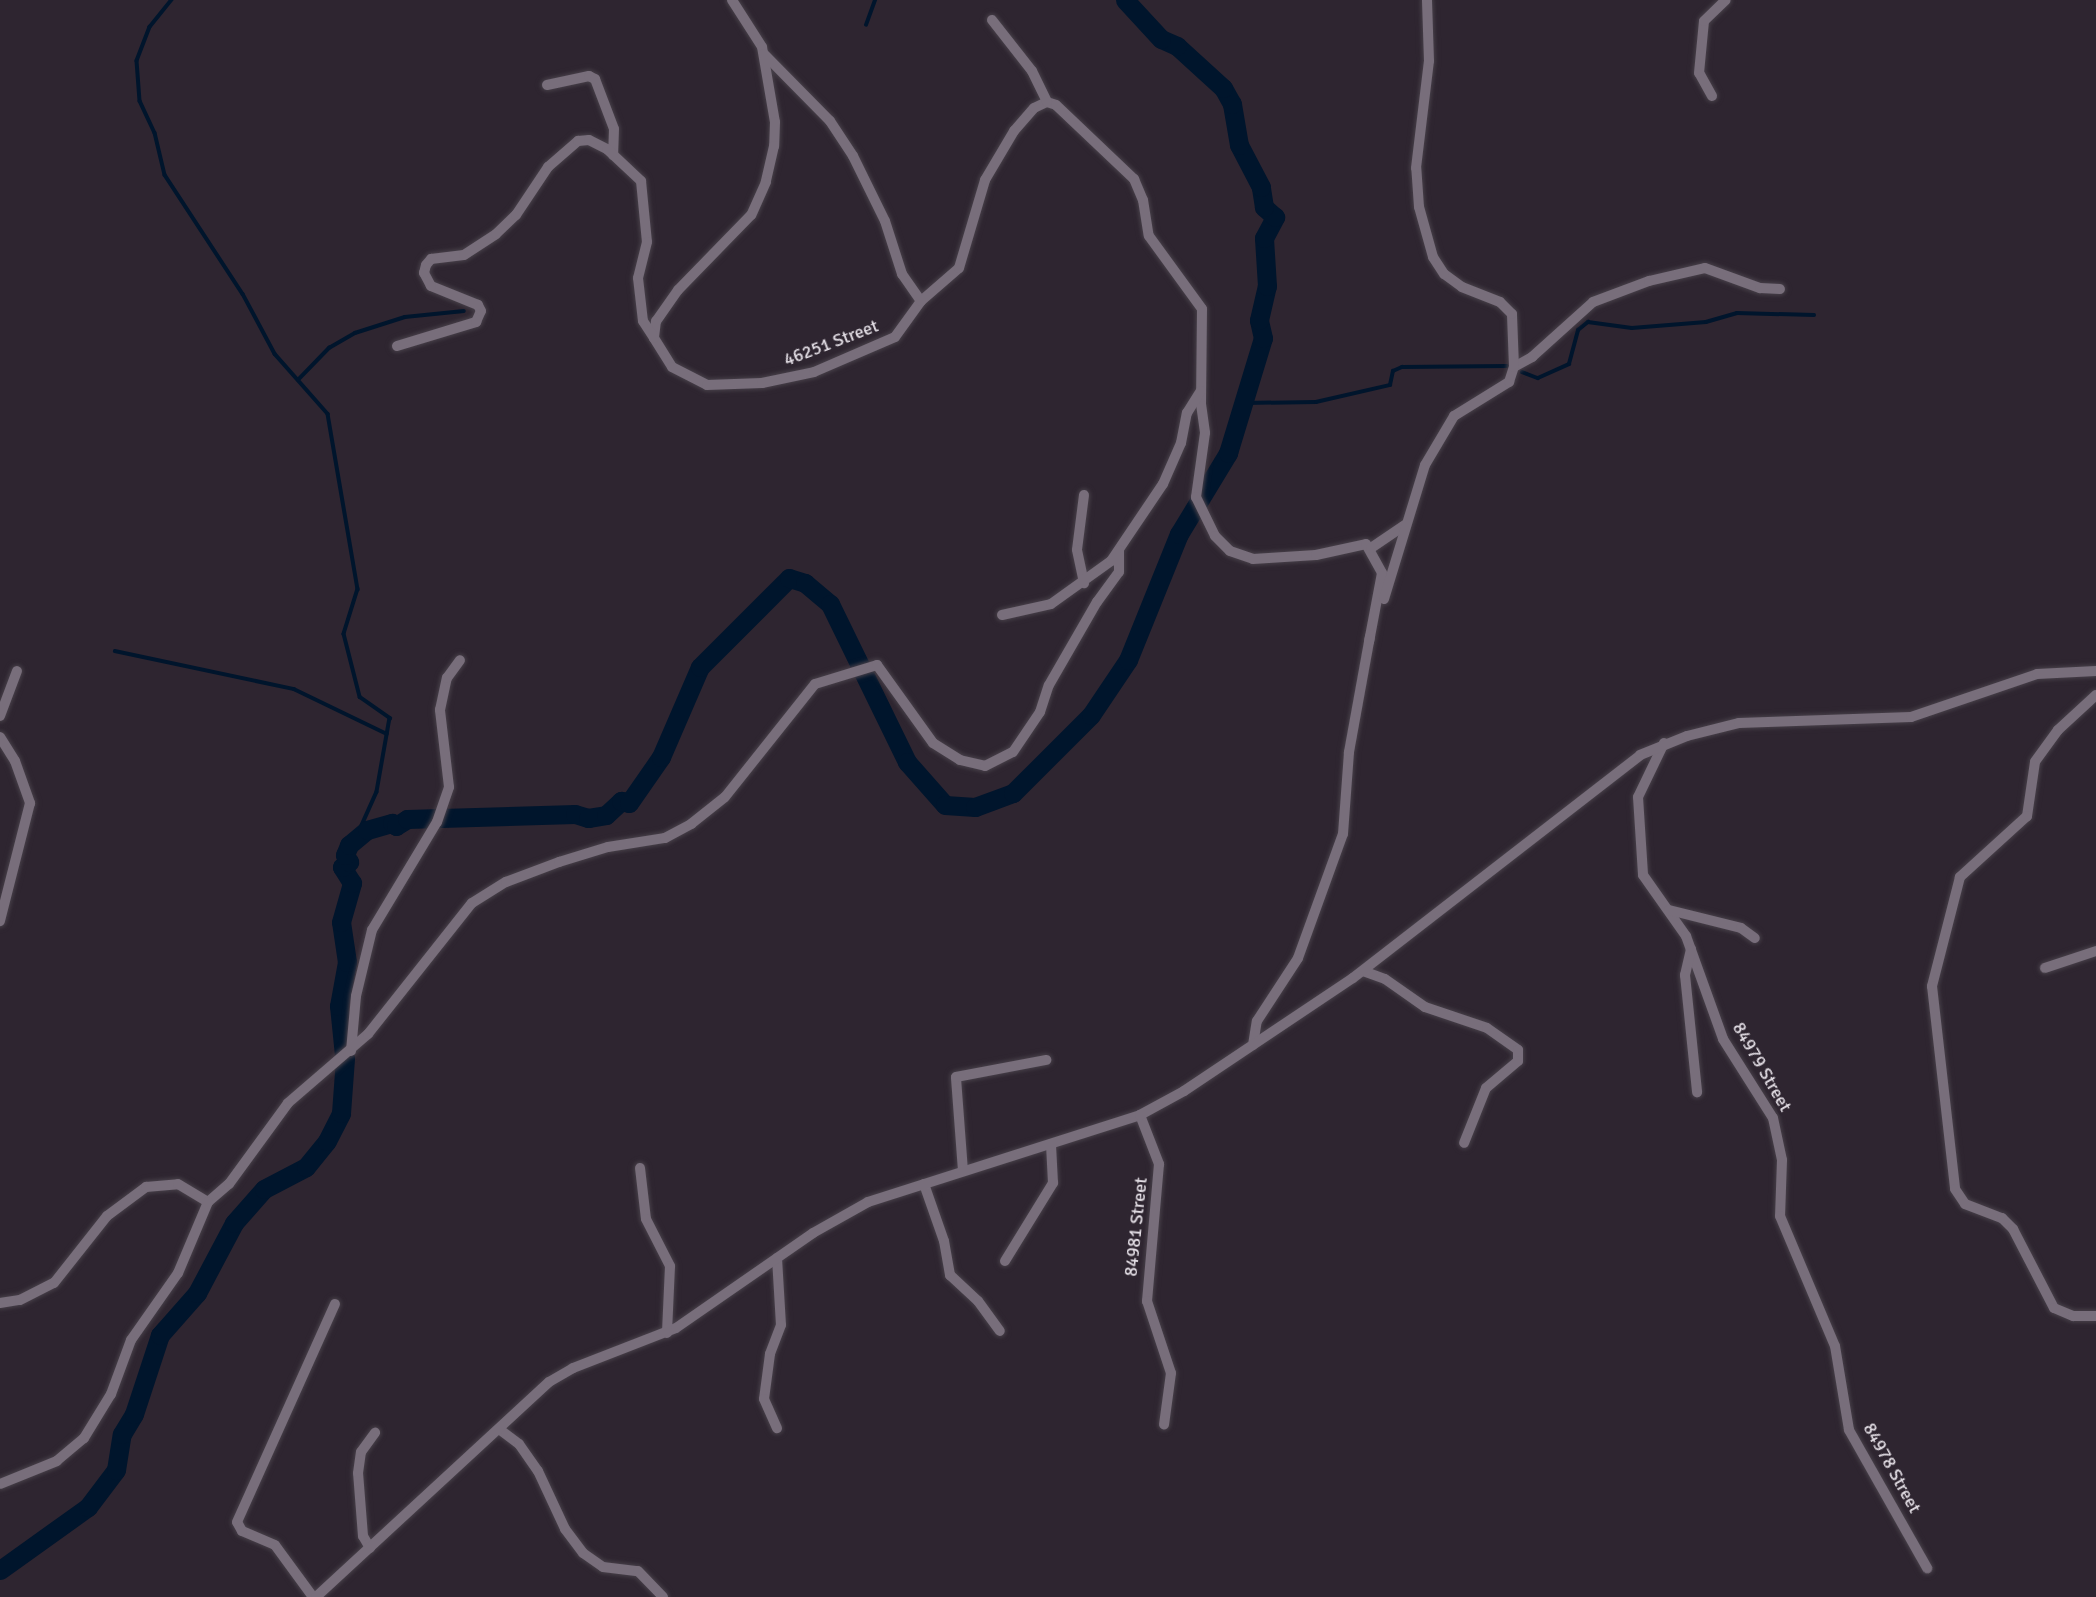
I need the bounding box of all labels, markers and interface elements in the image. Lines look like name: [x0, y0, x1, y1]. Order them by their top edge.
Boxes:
street label: 46251 Street: [781, 315, 881, 371]
street label: 84979 Street: [1728, 1019, 1796, 1115]
street label: 84981 Street: [1120, 1176, 1152, 1278]
street label: 84978 Street: [1858, 1419, 1926, 1517]

